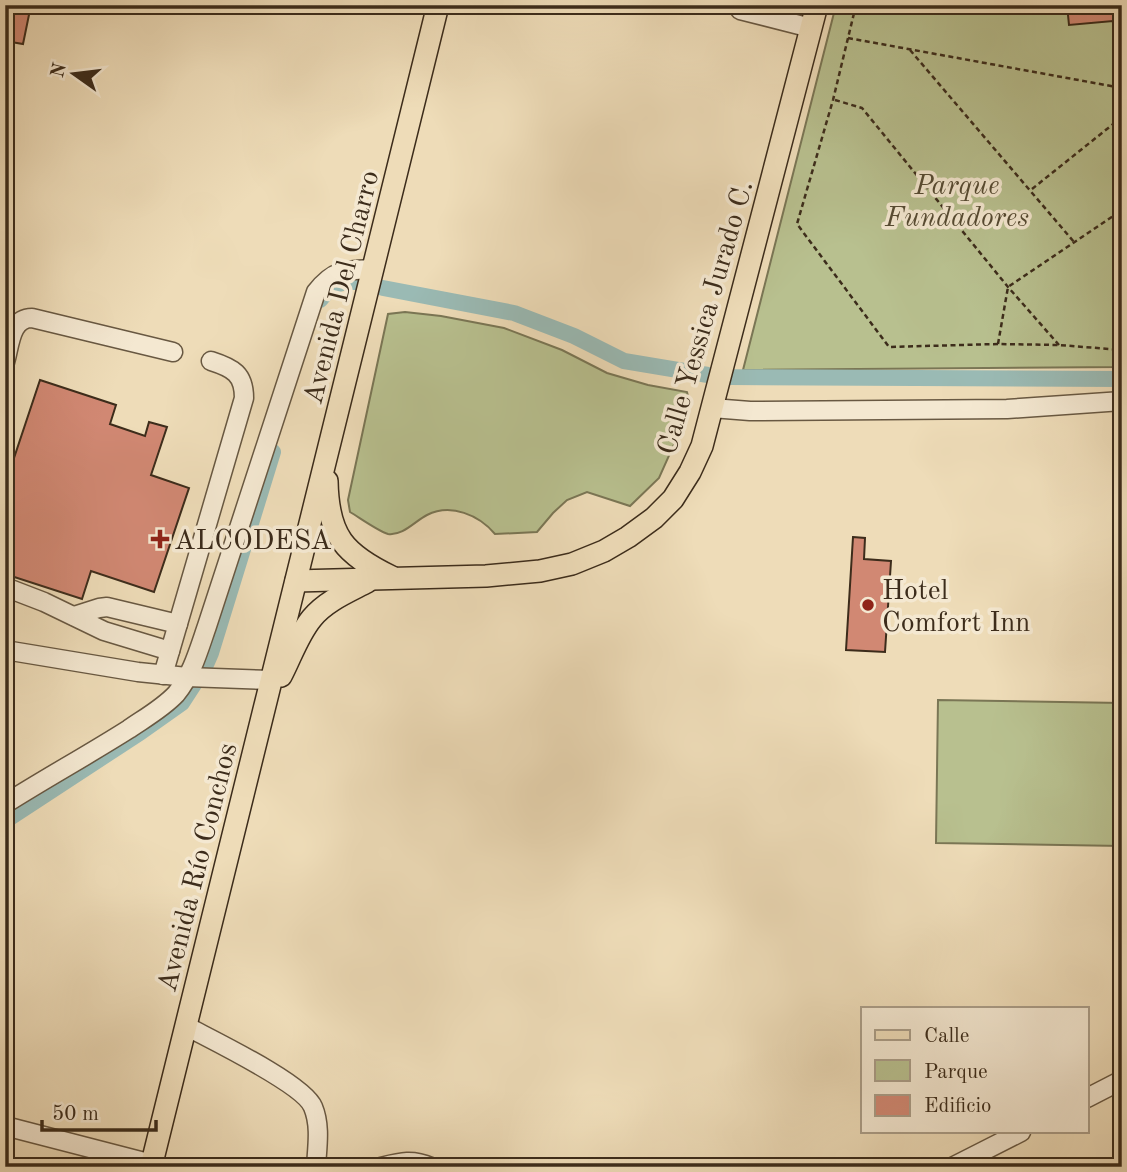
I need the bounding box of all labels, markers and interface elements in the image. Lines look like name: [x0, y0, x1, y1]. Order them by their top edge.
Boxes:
north arrow: [38, 38, 108, 108]
text: N: [49, 61, 71, 80]
street label: Avenida Del Charro: [300, 168, 385, 407]
park label: Parque Fundadores: [884, 173, 1029, 233]
street label: Calle Yessica Jurado C.: [654, 178, 759, 458]
place label: ALCODESA: [174, 528, 332, 556]
marker: ALCODESA: [152, 531, 168, 547]
place label: Hotel Comfort Inn: [882, 578, 1030, 638]
marker: Hotel Comfort Inn: [860, 597, 876, 613]
street label: Avenida Río Conchos: [154, 740, 243, 995]
legend: [861, 1007, 1088, 1134]
text: Calle: [924, 1026, 969, 1047]
text: Parque: [924, 1062, 988, 1083]
scale bar: [42, 1088, 156, 1132]
text: Edificio: [924, 1096, 992, 1117]
text: 50 m: [52, 1104, 99, 1125]

